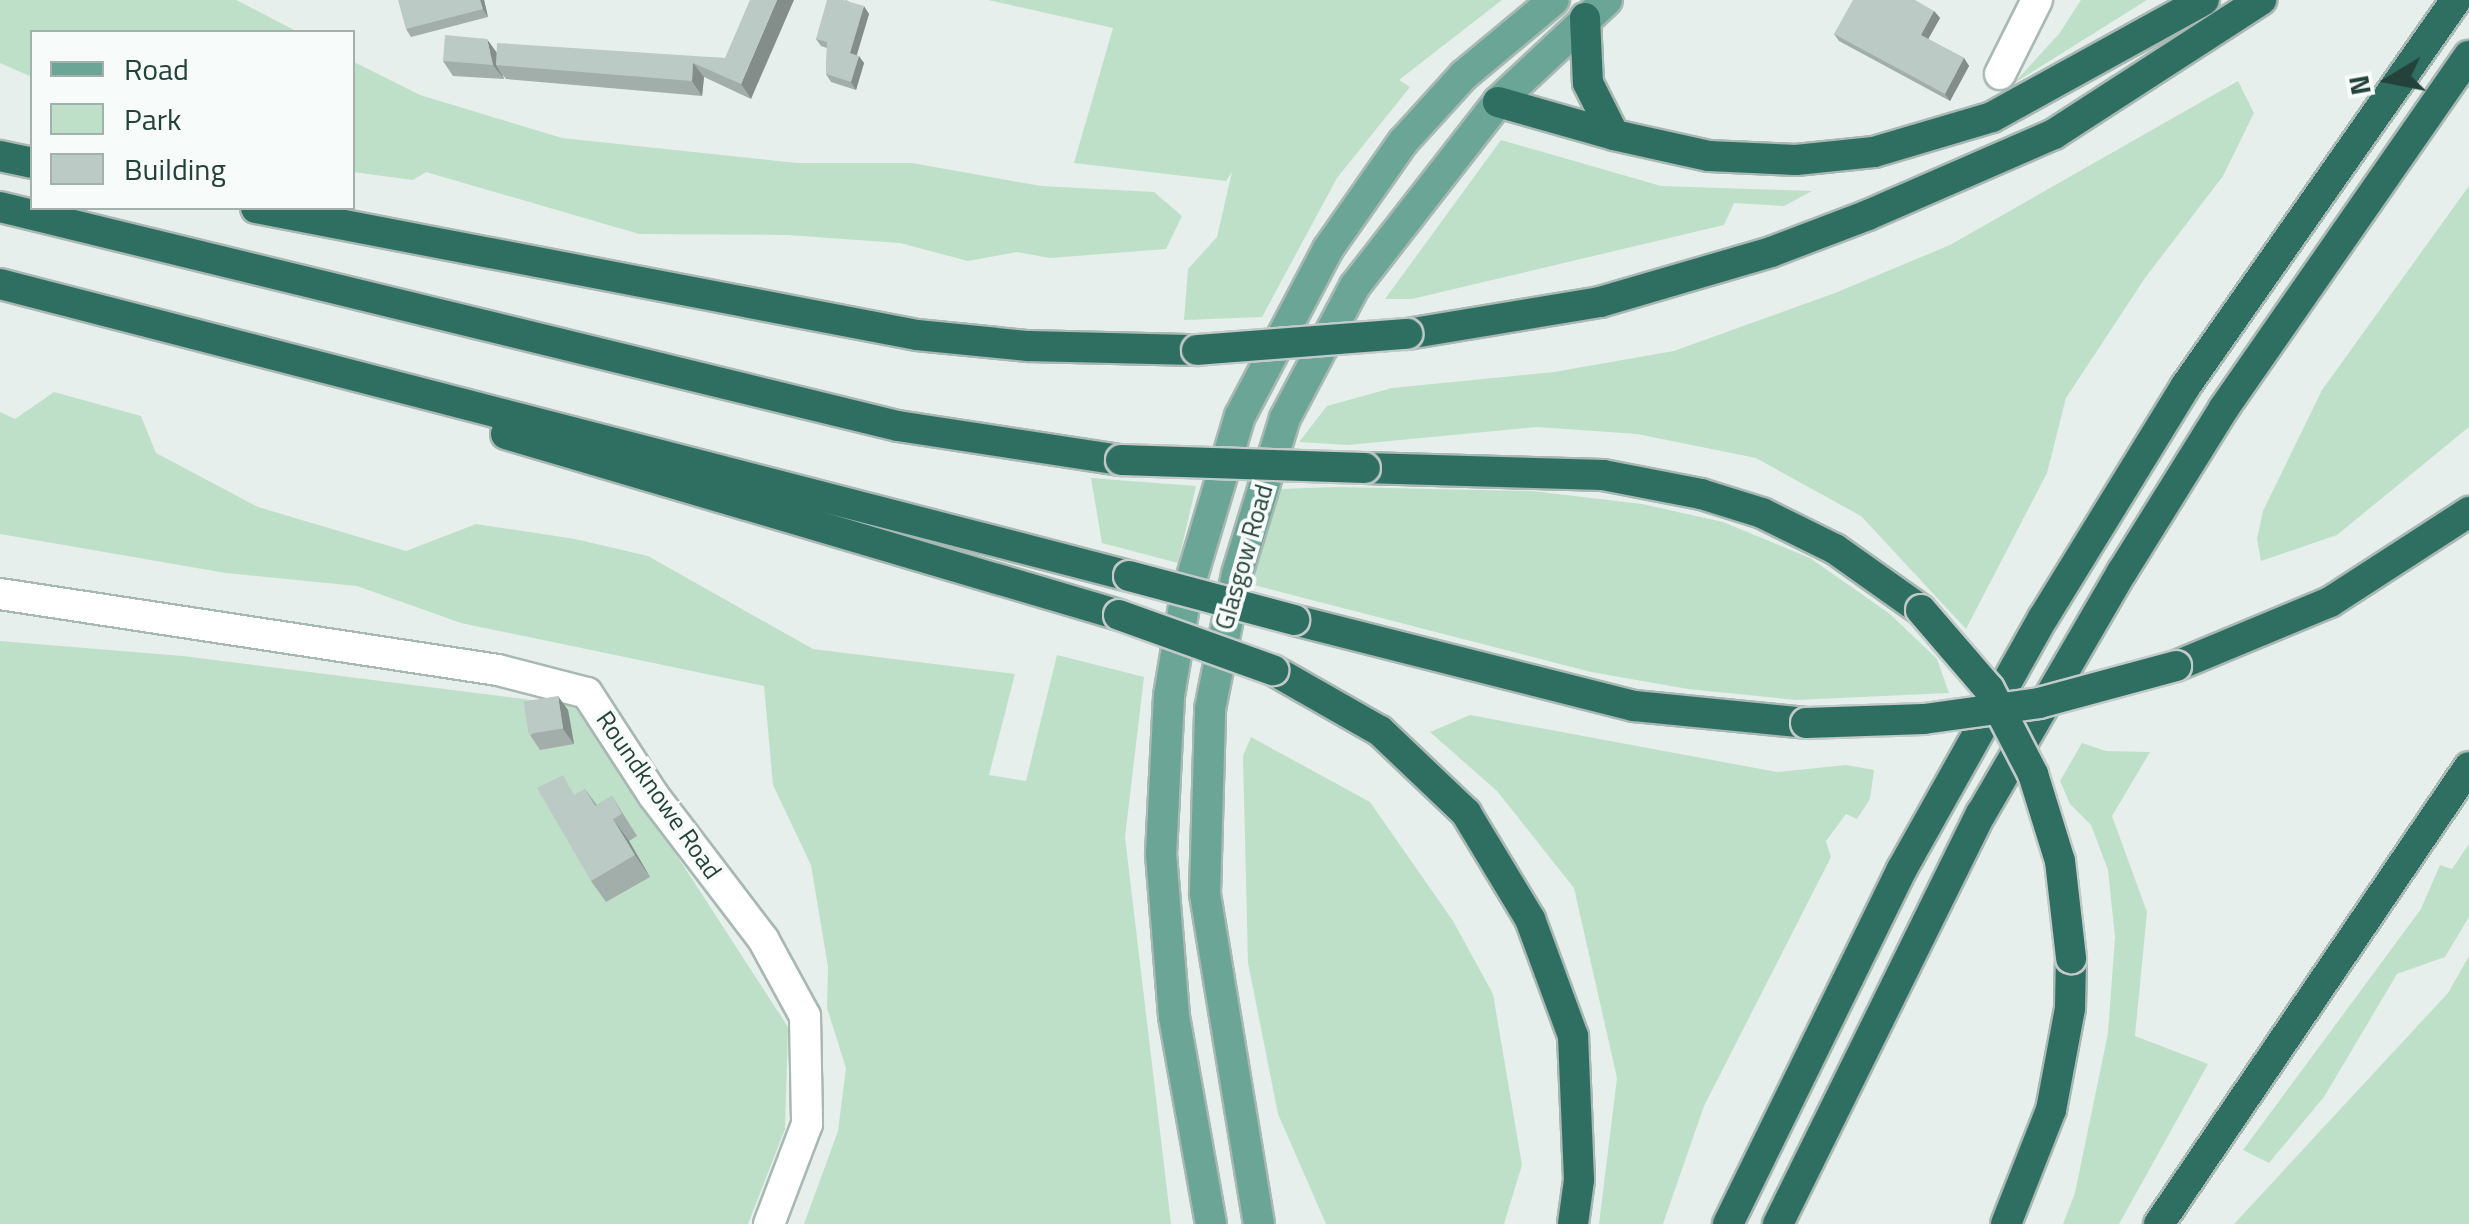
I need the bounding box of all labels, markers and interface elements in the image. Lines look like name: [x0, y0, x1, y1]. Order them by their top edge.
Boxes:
legend: [30, 30, 355, 210]
north arrow: [2339, 30, 2439, 130]
text: Road: [124, 46, 189, 92]
text: N: [2336, 72, 2382, 99]
text: Park: [124, 96, 181, 142]
text: Building: [124, 146, 226, 192]
street label: Glasgow Road: [1209, 481, 1279, 633]
street label: Roundknowe Road: [590, 705, 728, 885]

